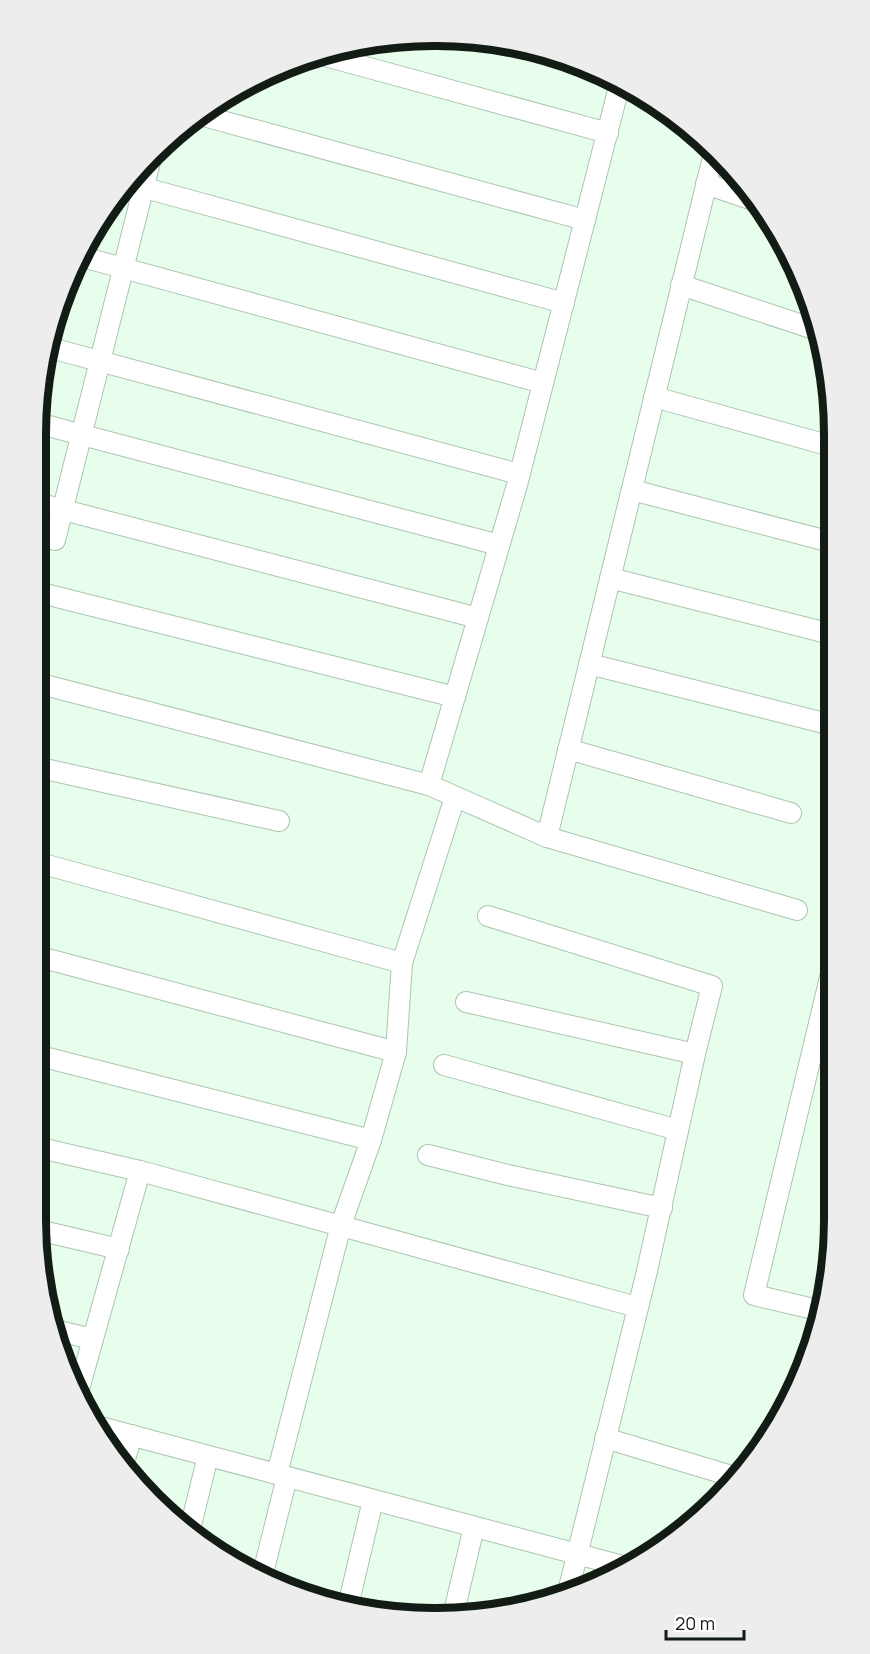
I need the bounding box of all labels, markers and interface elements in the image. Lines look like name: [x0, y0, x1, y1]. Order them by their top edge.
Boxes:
scale bar: [666, 1603, 744, 1641]
text: 20 m: [675, 1611, 715, 1635]

